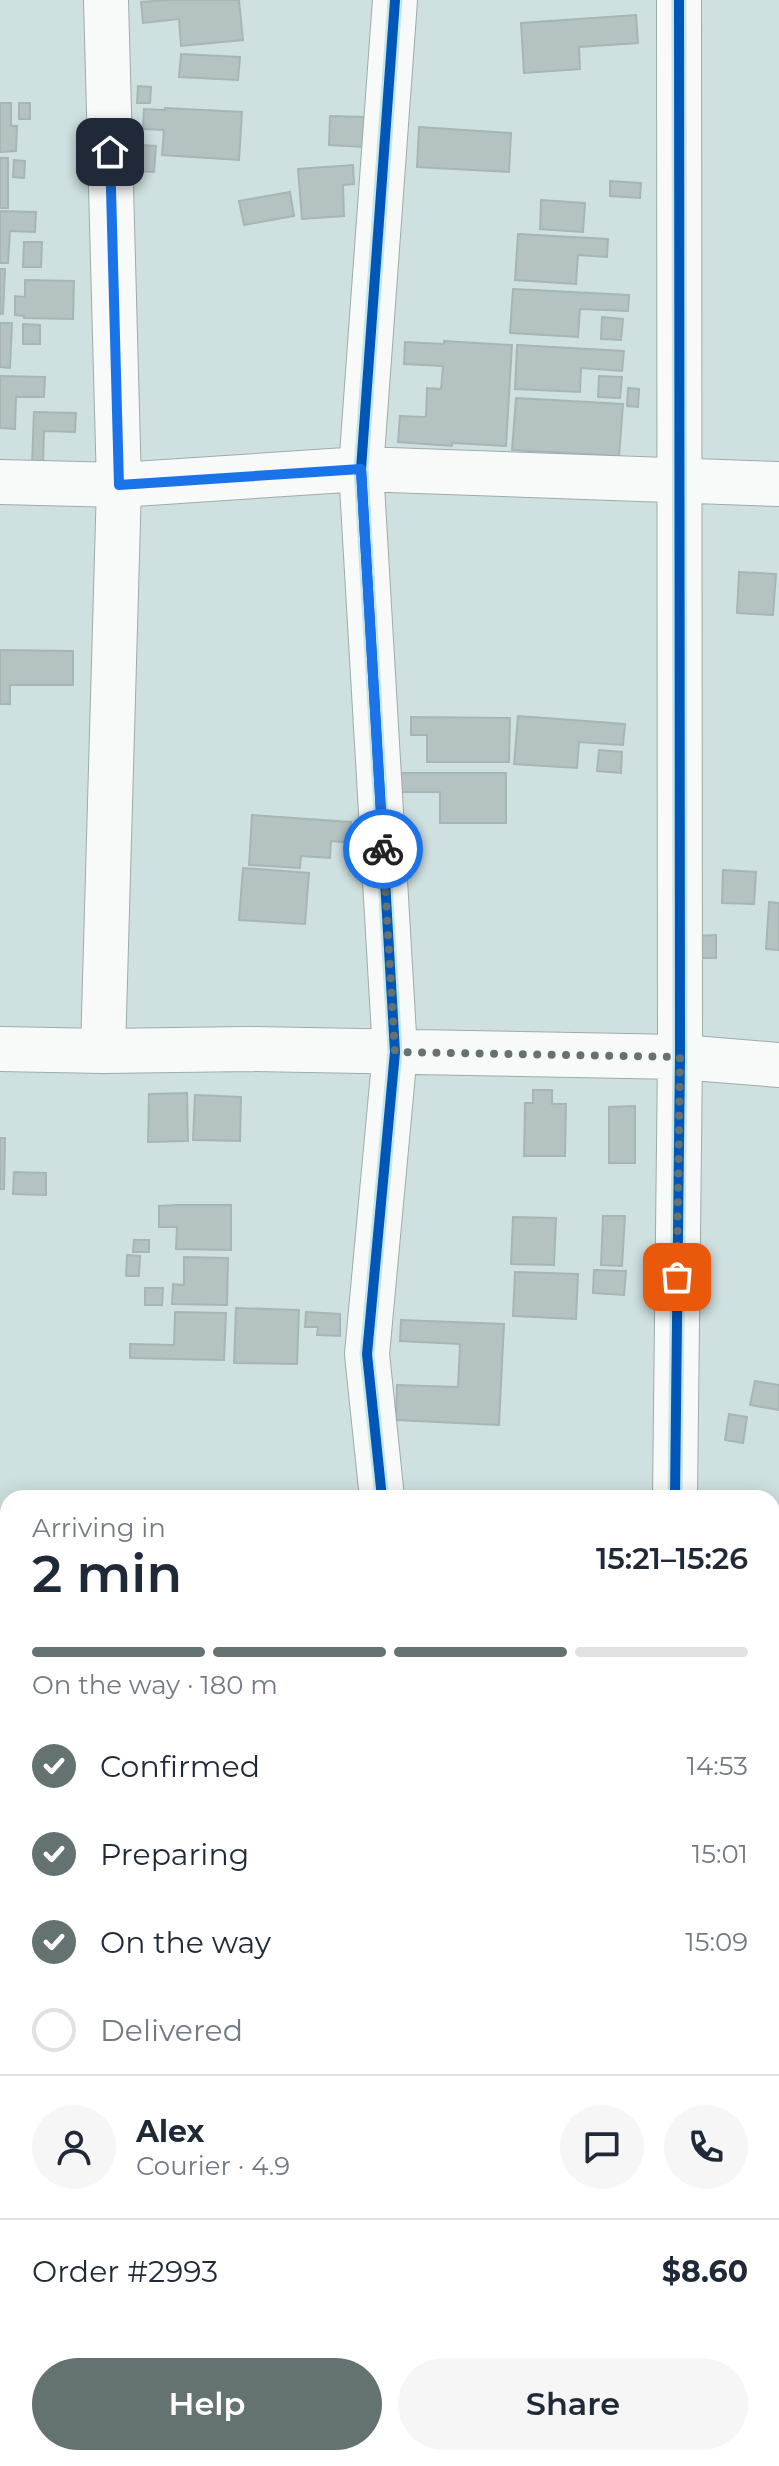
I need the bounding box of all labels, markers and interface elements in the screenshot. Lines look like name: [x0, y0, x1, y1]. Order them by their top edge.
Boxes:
pin: [76, 118, 144, 186]
icon: home: [88, 130, 132, 174]
courier: [343, 809, 423, 889]
icon: bike: [361, 827, 405, 871]
pin: [643, 1243, 711, 1311]
icon: bag: [655, 1255, 699, 1299]
text: Arriving in: [32, 1512, 166, 1544]
text: 15:21–15:26: [596, 1540, 748, 1577]
text: 2 min: [32, 1542, 182, 1605]
text: On the way · 180 m: [32, 1669, 278, 1701]
icon: check: [32, 1744, 76, 1788]
text: Confirmed: [100, 1748, 260, 1785]
text: 14:53: [687, 1750, 748, 1782]
icon: check: [32, 1832, 76, 1876]
text: Preparing: [100, 1836, 249, 1873]
text: 15:01: [692, 1838, 748, 1870]
icon: check: [32, 1920, 76, 1964]
text: On the way: [100, 1924, 271, 1961]
text: 15:09: [685, 1926, 748, 1958]
text: Delivered: [100, 2012, 243, 2049]
button: person: [32, 2105, 116, 2189]
button: chat: [560, 2105, 644, 2189]
button: phone: [664, 2105, 748, 2189]
text: Alex: [136, 2113, 204, 2150]
text: Courier · 4.9: [136, 2150, 290, 2182]
text: Order #2993: [32, 2253, 218, 2290]
text: $8.60: [662, 2253, 748, 2290]
button: Help: [32, 2358, 382, 2450]
button: Share: [398, 2358, 748, 2450]

